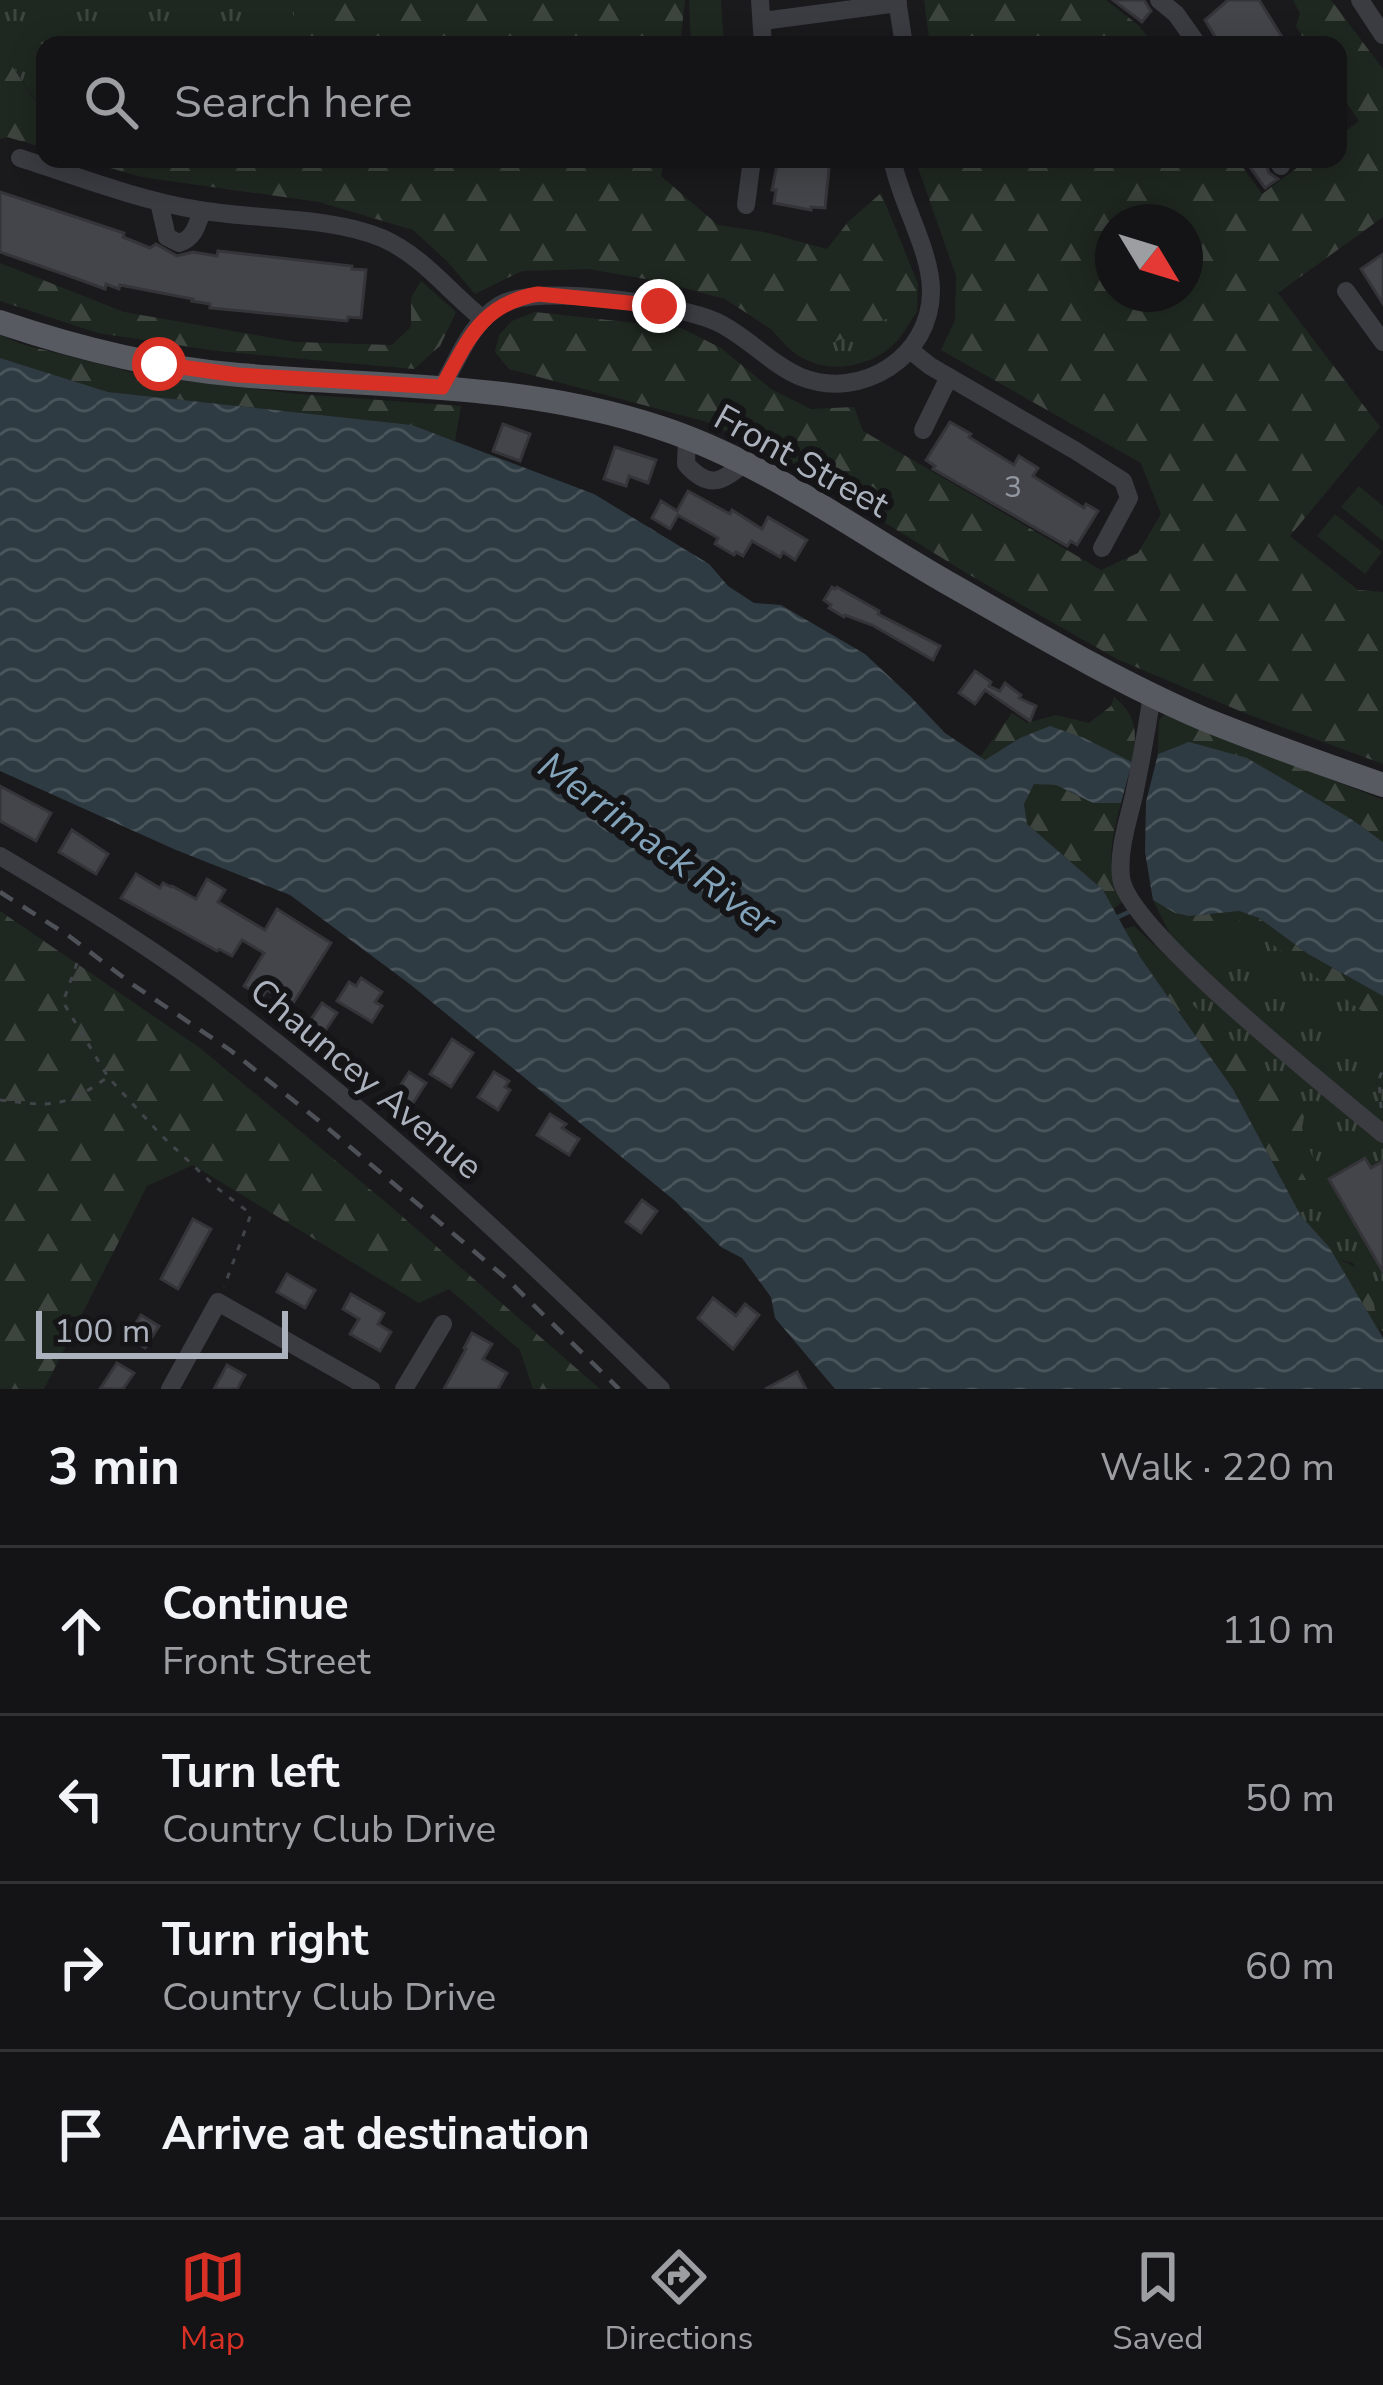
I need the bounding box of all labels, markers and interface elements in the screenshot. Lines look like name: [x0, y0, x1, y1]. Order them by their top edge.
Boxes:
search box: [36, 36, 1347, 168]
icon: search: [78, 69, 144, 135]
text: Search here: [174, 72, 413, 133]
north arrow: [1095, 204, 1203, 312]
route end: [632, 279, 686, 333]
route start: [132, 337, 186, 391]
street label: Front Street: [705, 393, 898, 530]
house number: 3: [1004, 467, 1022, 508]
water label: Merrimack River: [527, 740, 788, 949]
street label: Chauncey Avenue: [239, 967, 493, 1191]
scale bar: [36, 1305, 288, 1358]
text: 100 m: [54, 1309, 150, 1354]
text: 3 min: [48, 1432, 180, 1502]
text: Walk · 220 m: [1100, 1441, 1335, 1494]
text: Continue: [162, 1574, 349, 1635]
icon: ahead: [48, 1598, 114, 1664]
text: 110 m: [1221, 1604, 1335, 1657]
text: Front Street: [162, 1635, 371, 1688]
text: Turn left: [162, 1742, 340, 1803]
icon: left: [48, 1766, 114, 1832]
text: 50 m: [1245, 1772, 1335, 1825]
text: Country Club Drive: [162, 1803, 496, 1856]
text: Turn right: [162, 1910, 369, 1971]
icon: right: [48, 1934, 114, 2000]
text: 60 m: [1245, 1940, 1335, 1993]
text: Country Club Drive: [162, 1971, 496, 2024]
icon: arrive: [48, 2102, 114, 2168]
text: Arrive at destination: [162, 2104, 590, 2165]
tab: Map: [180, 2244, 246, 2361]
tab: Directions: [605, 2244, 753, 2361]
tab: Saved: [1112, 2244, 1203, 2361]

